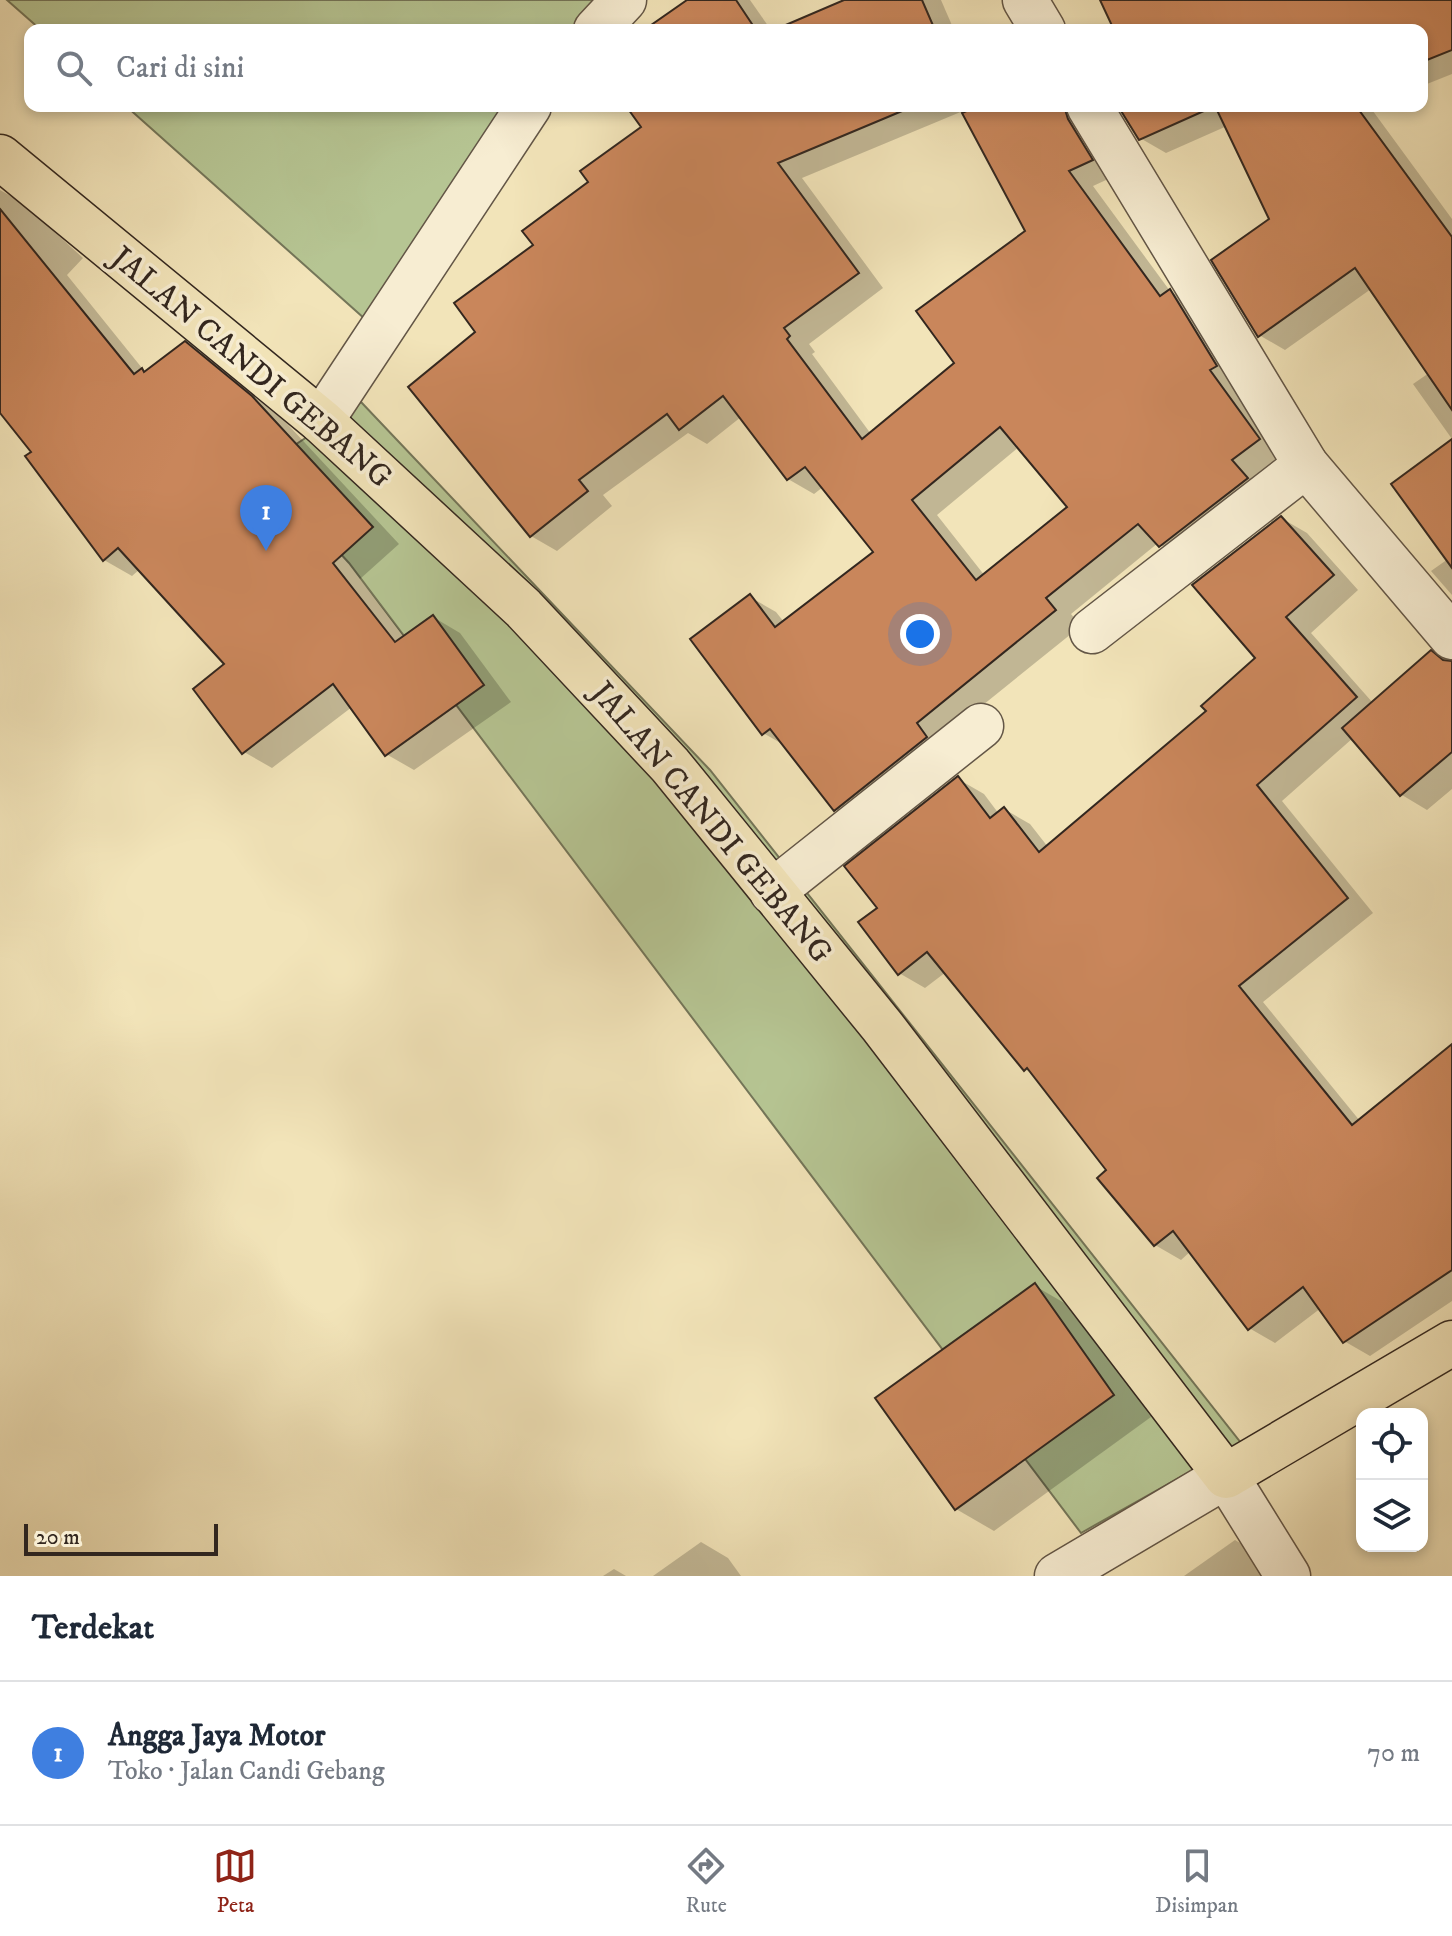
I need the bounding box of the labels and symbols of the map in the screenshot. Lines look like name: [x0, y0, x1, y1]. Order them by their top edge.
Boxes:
street label: JALAN CANDI GEBANG: [100, 237, 400, 497]
pin: 1: [240, 485, 292, 551]
your location: [900, 614, 940, 654]
street label: JALAN CANDI GEBANG: [580, 672, 840, 972]
scale bar: [24, 1520, 218, 1556]

